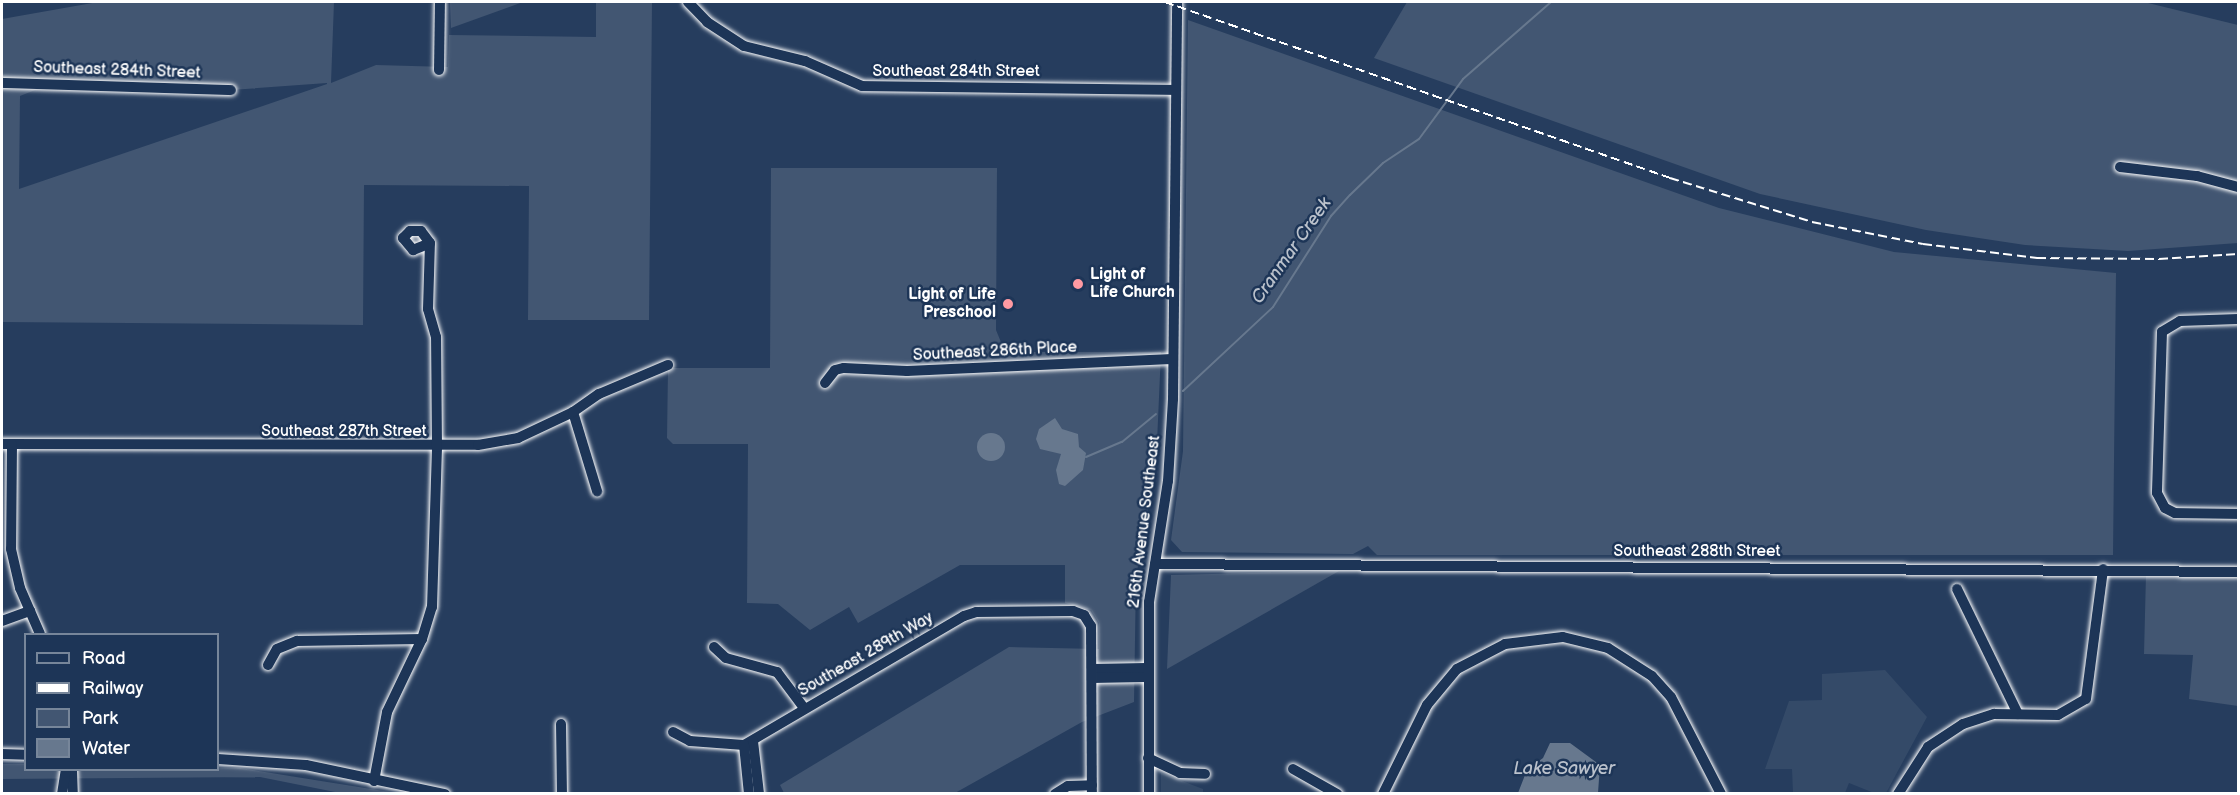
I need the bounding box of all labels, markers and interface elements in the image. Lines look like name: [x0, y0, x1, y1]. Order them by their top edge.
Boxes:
street label: Southeast 284th Street: [33, 58, 201, 84]
street label: Southeast 284th Street: [872, 62, 1040, 82]
water label: Cranmar Creek: [1247, 194, 1337, 308]
place label: Light of Life Church: [1090, 265, 1175, 303]
marker: Light of Life Church: [1071, 277, 1085, 291]
place label: Light of Life Preschool: [908, 285, 996, 323]
marker: Light of Life Preschool: [1001, 297, 1015, 311]
street label: Southeast 286th Place: [913, 338, 1077, 366]
street label: Southeast 287th Street: [261, 422, 427, 442]
street label: 216th Avenue Southeast: [1125, 435, 1165, 609]
street label: Southeast 288th Street: [1613, 542, 1781, 562]
street label: Southeast 289th Way: [795, 608, 937, 702]
legend: [24, 633, 219, 771]
text: Road: [82, 648, 126, 669]
text: Railway: [82, 678, 144, 699]
text: Park: [82, 708, 118, 729]
text: Water: [82, 738, 130, 759]
water label: Lake Sawyer: [1513, 758, 1615, 780]

